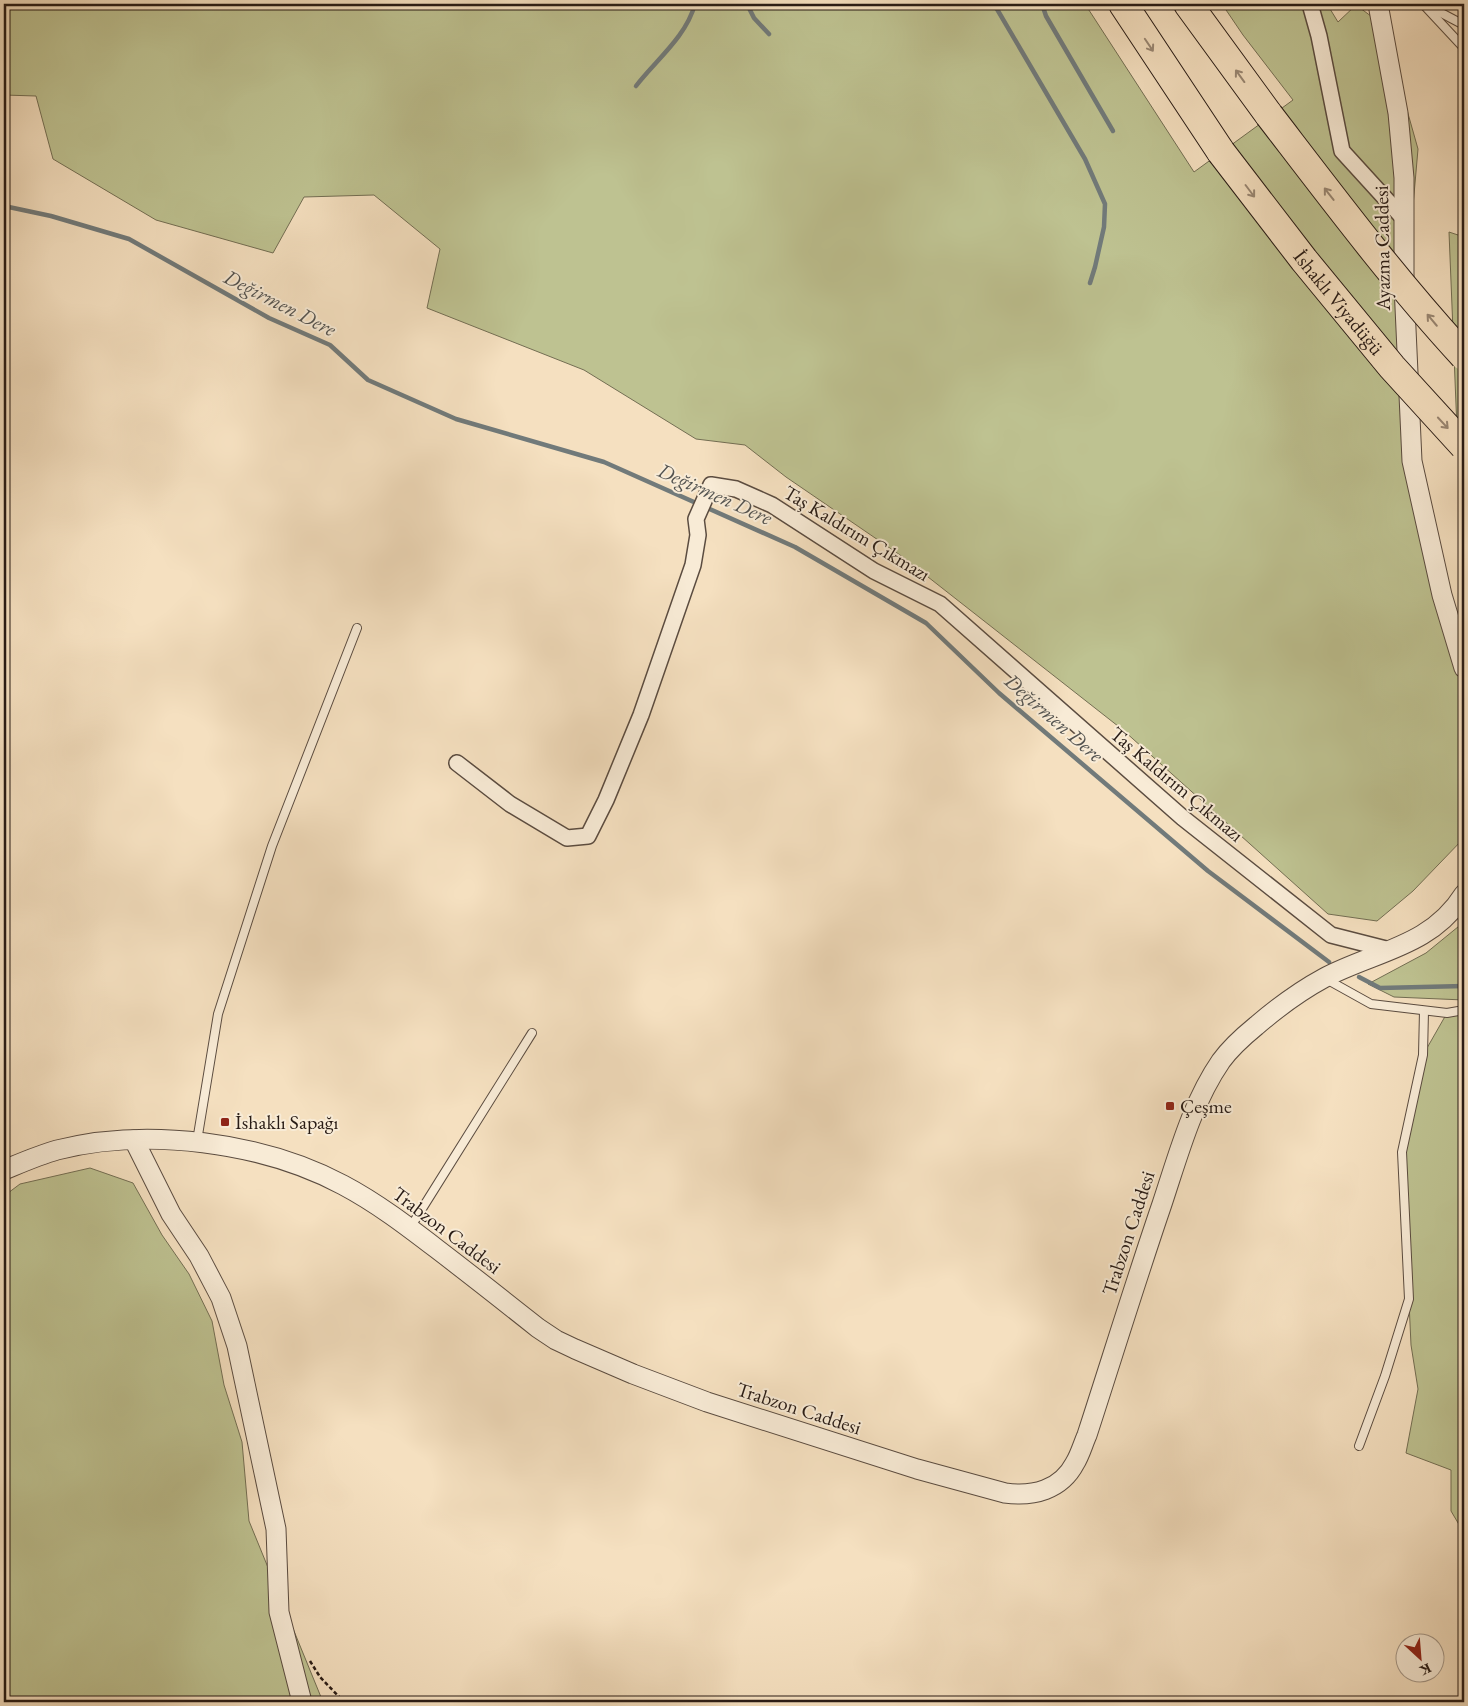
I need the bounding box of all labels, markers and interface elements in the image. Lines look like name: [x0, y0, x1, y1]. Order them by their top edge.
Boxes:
one-way arrow: [1144, 38, 1154, 52]
one-way arrow: [1235, 69, 1245, 83]
one-way arrow: [1245, 184, 1256, 197]
street label: Ayazma Caddesi: [1368, 185, 1396, 312]
one-way arrow: [1324, 188, 1335, 201]
street label: İshaklı Viyadüğü: [1288, 244, 1390, 361]
water label: Değirmen Dere: [219, 262, 342, 343]
one-way arrow: [1426, 314, 1437, 327]
one-way arrow: [1438, 417, 1449, 430]
water label: Değirmen Dere: [653, 456, 777, 531]
street label: Taş Kaldırım Çıkmazı: [779, 479, 935, 587]
water label: Değirmen Dere: [998, 667, 1110, 769]
street label: Taş Kaldırım Çıkmazı: [1105, 721, 1249, 847]
place label: Çeşme: [1180, 1093, 1232, 1119]
marker: Çeşme: [1164, 1100, 1176, 1112]
place label: İshaklı Sapağı: [235, 1109, 339, 1135]
marker: İshaklı Sapağı: [219, 1116, 231, 1128]
street label: Trabzon Caddesi: [1096, 1167, 1160, 1299]
street label: Trabzon Caddesi: [387, 1181, 507, 1279]
street label: Trabzon Caddesi: [733, 1376, 865, 1440]
north arrow: [1396, 1634, 1446, 1684]
text: K: [1417, 1659, 1434, 1680]

